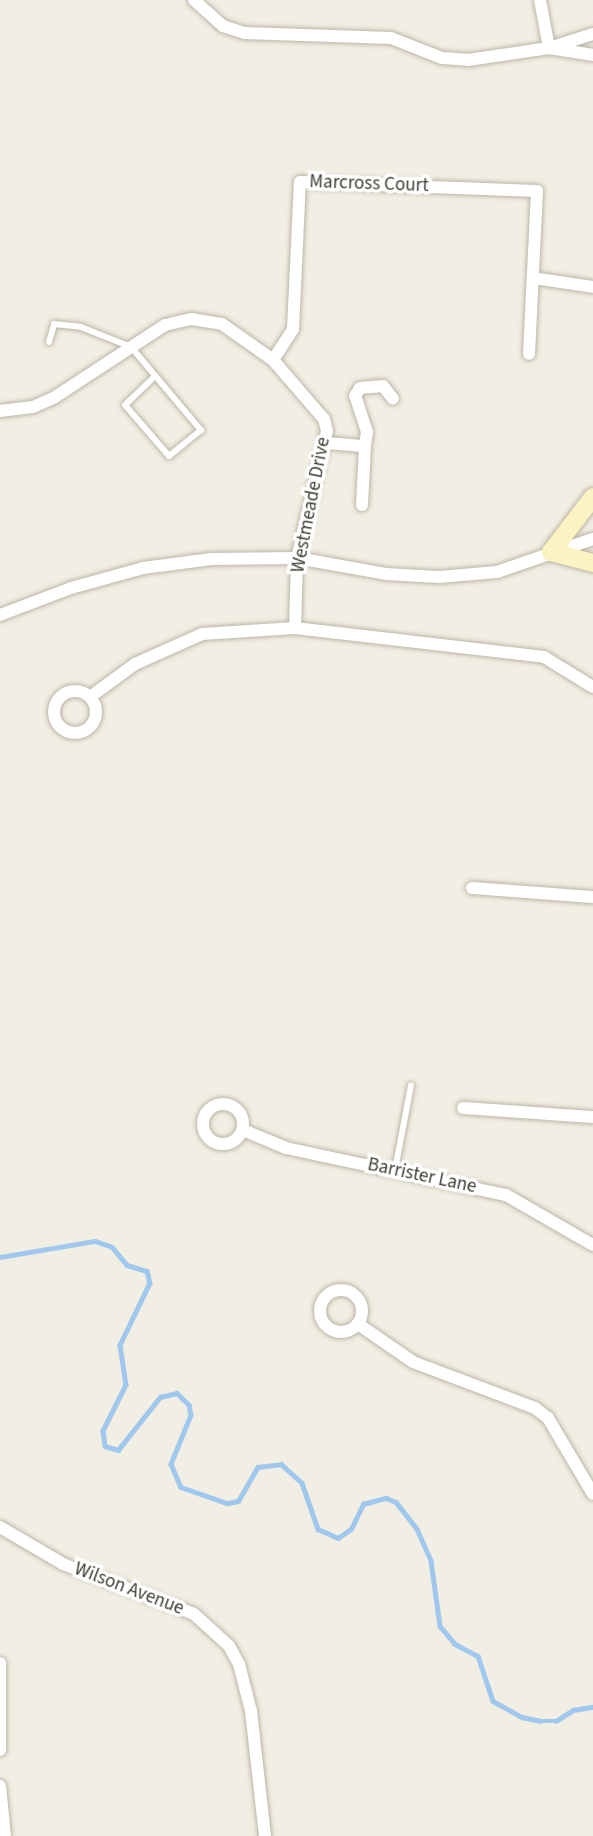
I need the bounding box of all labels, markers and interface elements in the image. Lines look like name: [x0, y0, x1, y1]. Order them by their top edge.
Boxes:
street label: Marcross Court: [309, 171, 429, 197]
street label: Westmeade Drive: [287, 435, 335, 575]
street label: Barrister Lane: [365, 1153, 479, 1199]
street label: Wilson Avenue: [71, 1558, 187, 1620]

